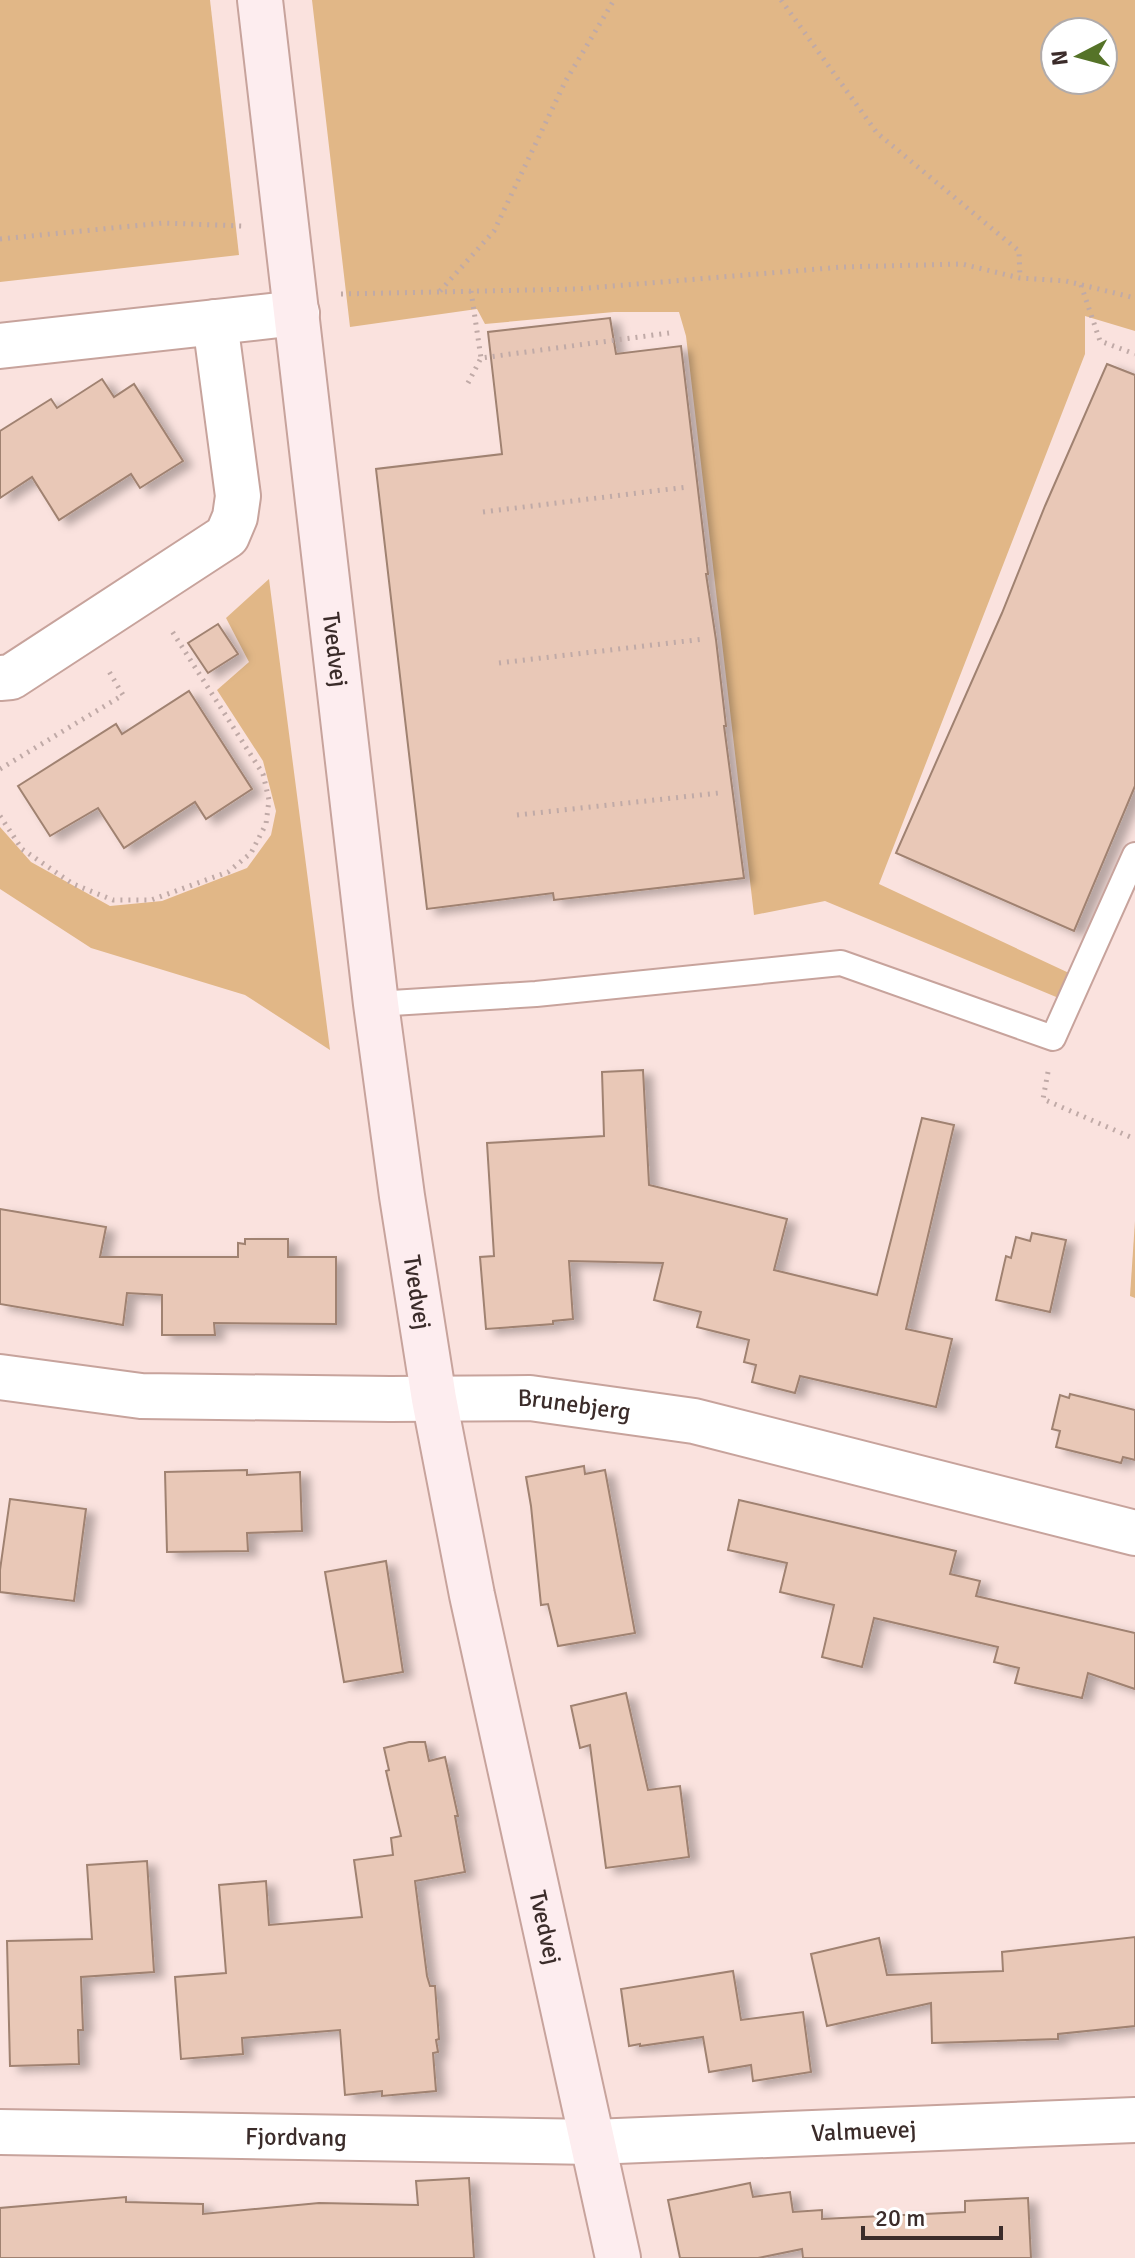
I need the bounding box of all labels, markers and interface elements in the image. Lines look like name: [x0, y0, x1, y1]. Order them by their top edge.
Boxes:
north arrow: [1039, 16, 1119, 96]
text: N: [1045, 49, 1074, 67]
street label: Tvedvej: [316, 611, 354, 689]
street label: Tvedvej: [397, 1253, 438, 1332]
street label: Brunebjerg: [518, 1383, 633, 1427]
street label: Tvedvej: [522, 1888, 568, 1967]
street label: Valmuevej: [810, 2114, 917, 2148]
street label: Fjordvang: [245, 2121, 347, 2153]
scale bar: [863, 2190, 1001, 2240]
text: 20 m: [875, 2203, 925, 2233]

